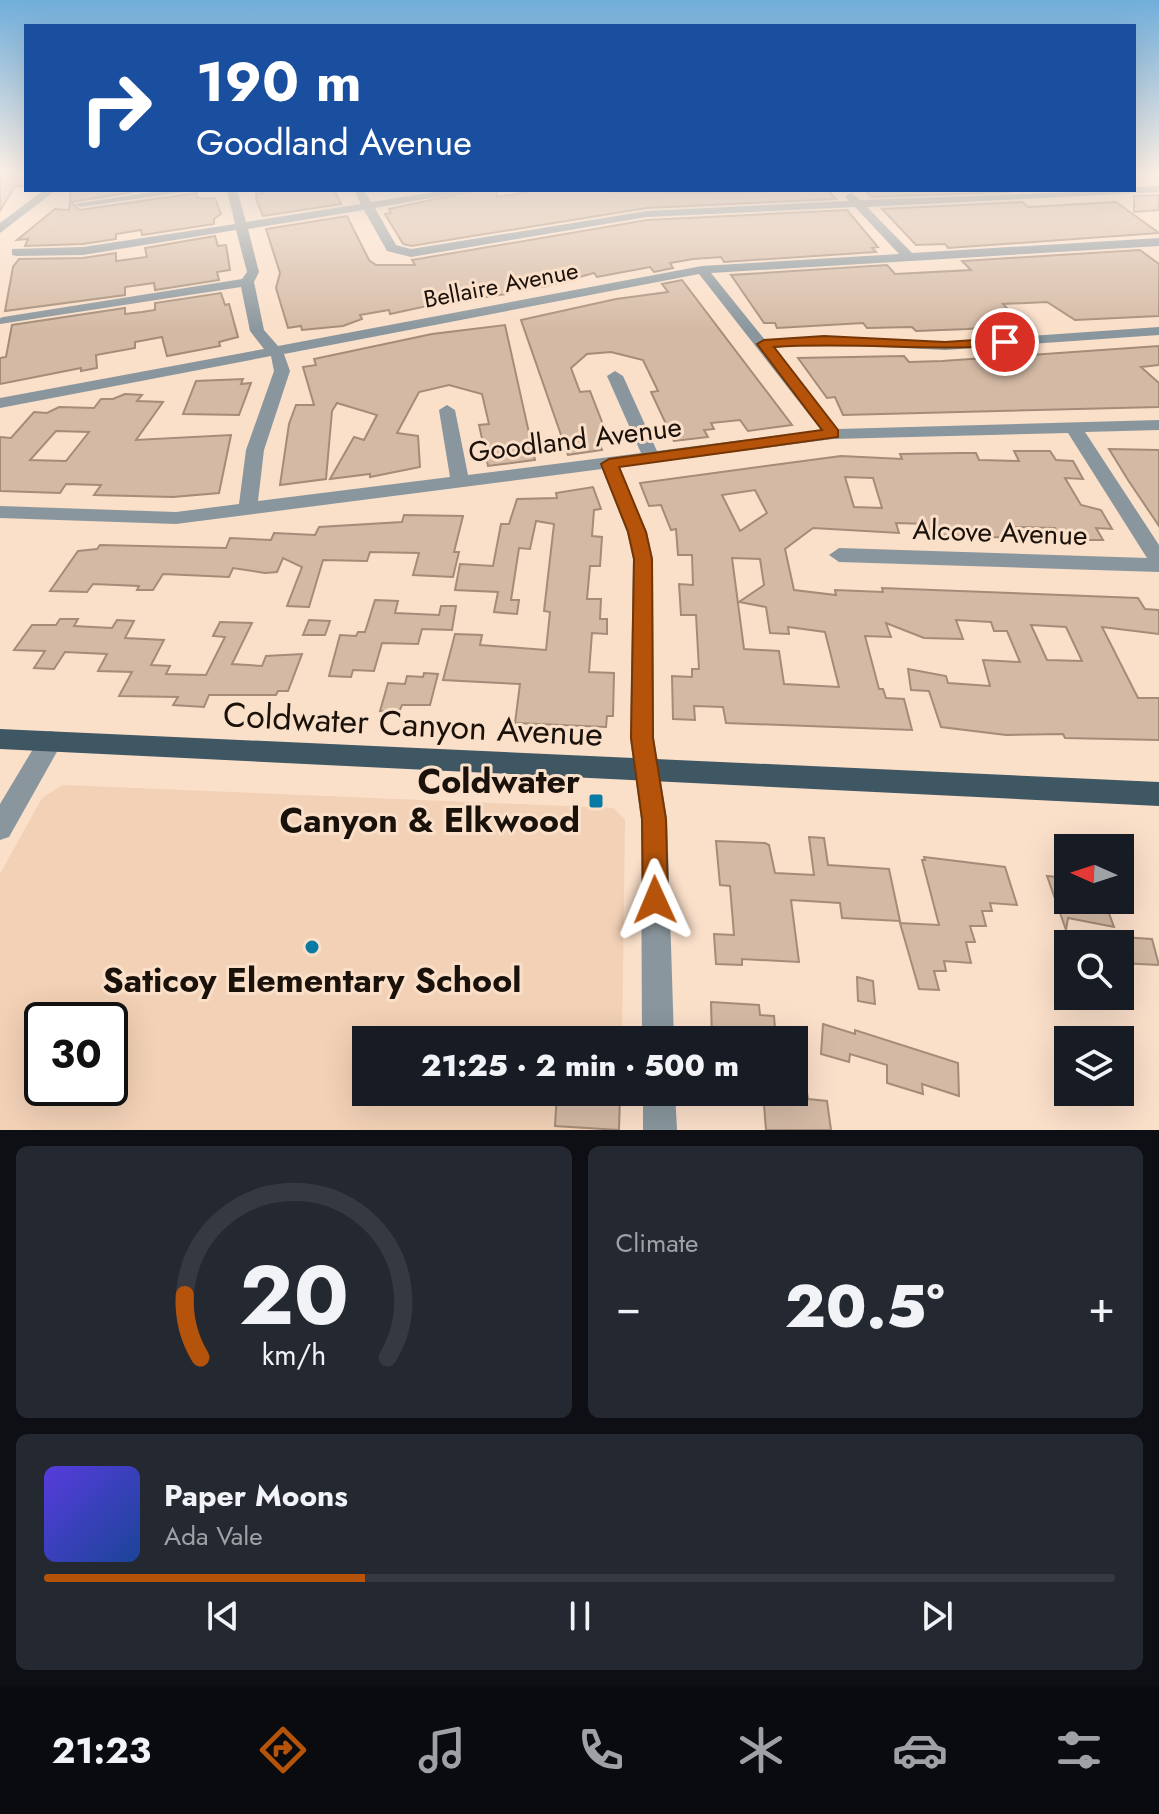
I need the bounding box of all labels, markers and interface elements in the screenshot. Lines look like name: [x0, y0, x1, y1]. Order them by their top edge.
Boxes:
text: 190 m: [196, 41, 362, 122]
icon: right: [64, 56, 168, 160]
text: Goodland Avenue: [196, 116, 472, 168]
street label: Bellaire Avenue: [421, 252, 581, 317]
pin: [971, 308, 1039, 376]
icon: arrive: [983, 320, 1027, 364]
street label: Goodland Avenue: [466, 406, 684, 473]
street label: Alcove Avenue: [912, 509, 1088, 556]
street label: Coldwater Canyon Avenue: [222, 690, 604, 759]
place label: Coldwater Canyon & Elkwood: [279, 757, 580, 845]
marker: Coldwater Canyon & Elkwood: [587, 792, 605, 810]
north arrow: [1054, 834, 1134, 914]
map controls: [1054, 834, 1134, 1106]
position arrow: [613, 858, 697, 942]
button: search: [1054, 930, 1134, 1010]
marker: Saticoy Elementary School: [303, 938, 321, 956]
place label: Saticoy Elementary School: [103, 956, 521, 1005]
speed limit sign: 30: [24, 1002, 128, 1106]
button: layers: [1054, 1026, 1134, 1106]
text: 21:25 · 2 min · 500 m: [421, 1044, 739, 1087]
text: Climate: [616, 1224, 698, 1262]
text: 20: [239, 1235, 349, 1355]
text: 20.5°: [785, 1263, 945, 1350]
text: −: [616, 1275, 641, 1339]
text: +: [1088, 1275, 1115, 1339]
text: km/h: [261, 1334, 326, 1376]
text: Paper Moons: [164, 1474, 348, 1517]
text: Ada Vale: [164, 1517, 263, 1555]
icon: previous: [201, 1594, 245, 1638]
icon: pause: [558, 1594, 602, 1638]
icon: next: [915, 1594, 959, 1638]
icon: directions: [255, 1722, 311, 1778]
icon: music: [414, 1722, 470, 1778]
icon: phone: [573, 1722, 629, 1778]
icon: climate: [733, 1722, 789, 1778]
icon: car: [892, 1722, 948, 1778]
icon: filters: [1051, 1722, 1107, 1778]
text: 21:23: [52, 1724, 151, 1776]

